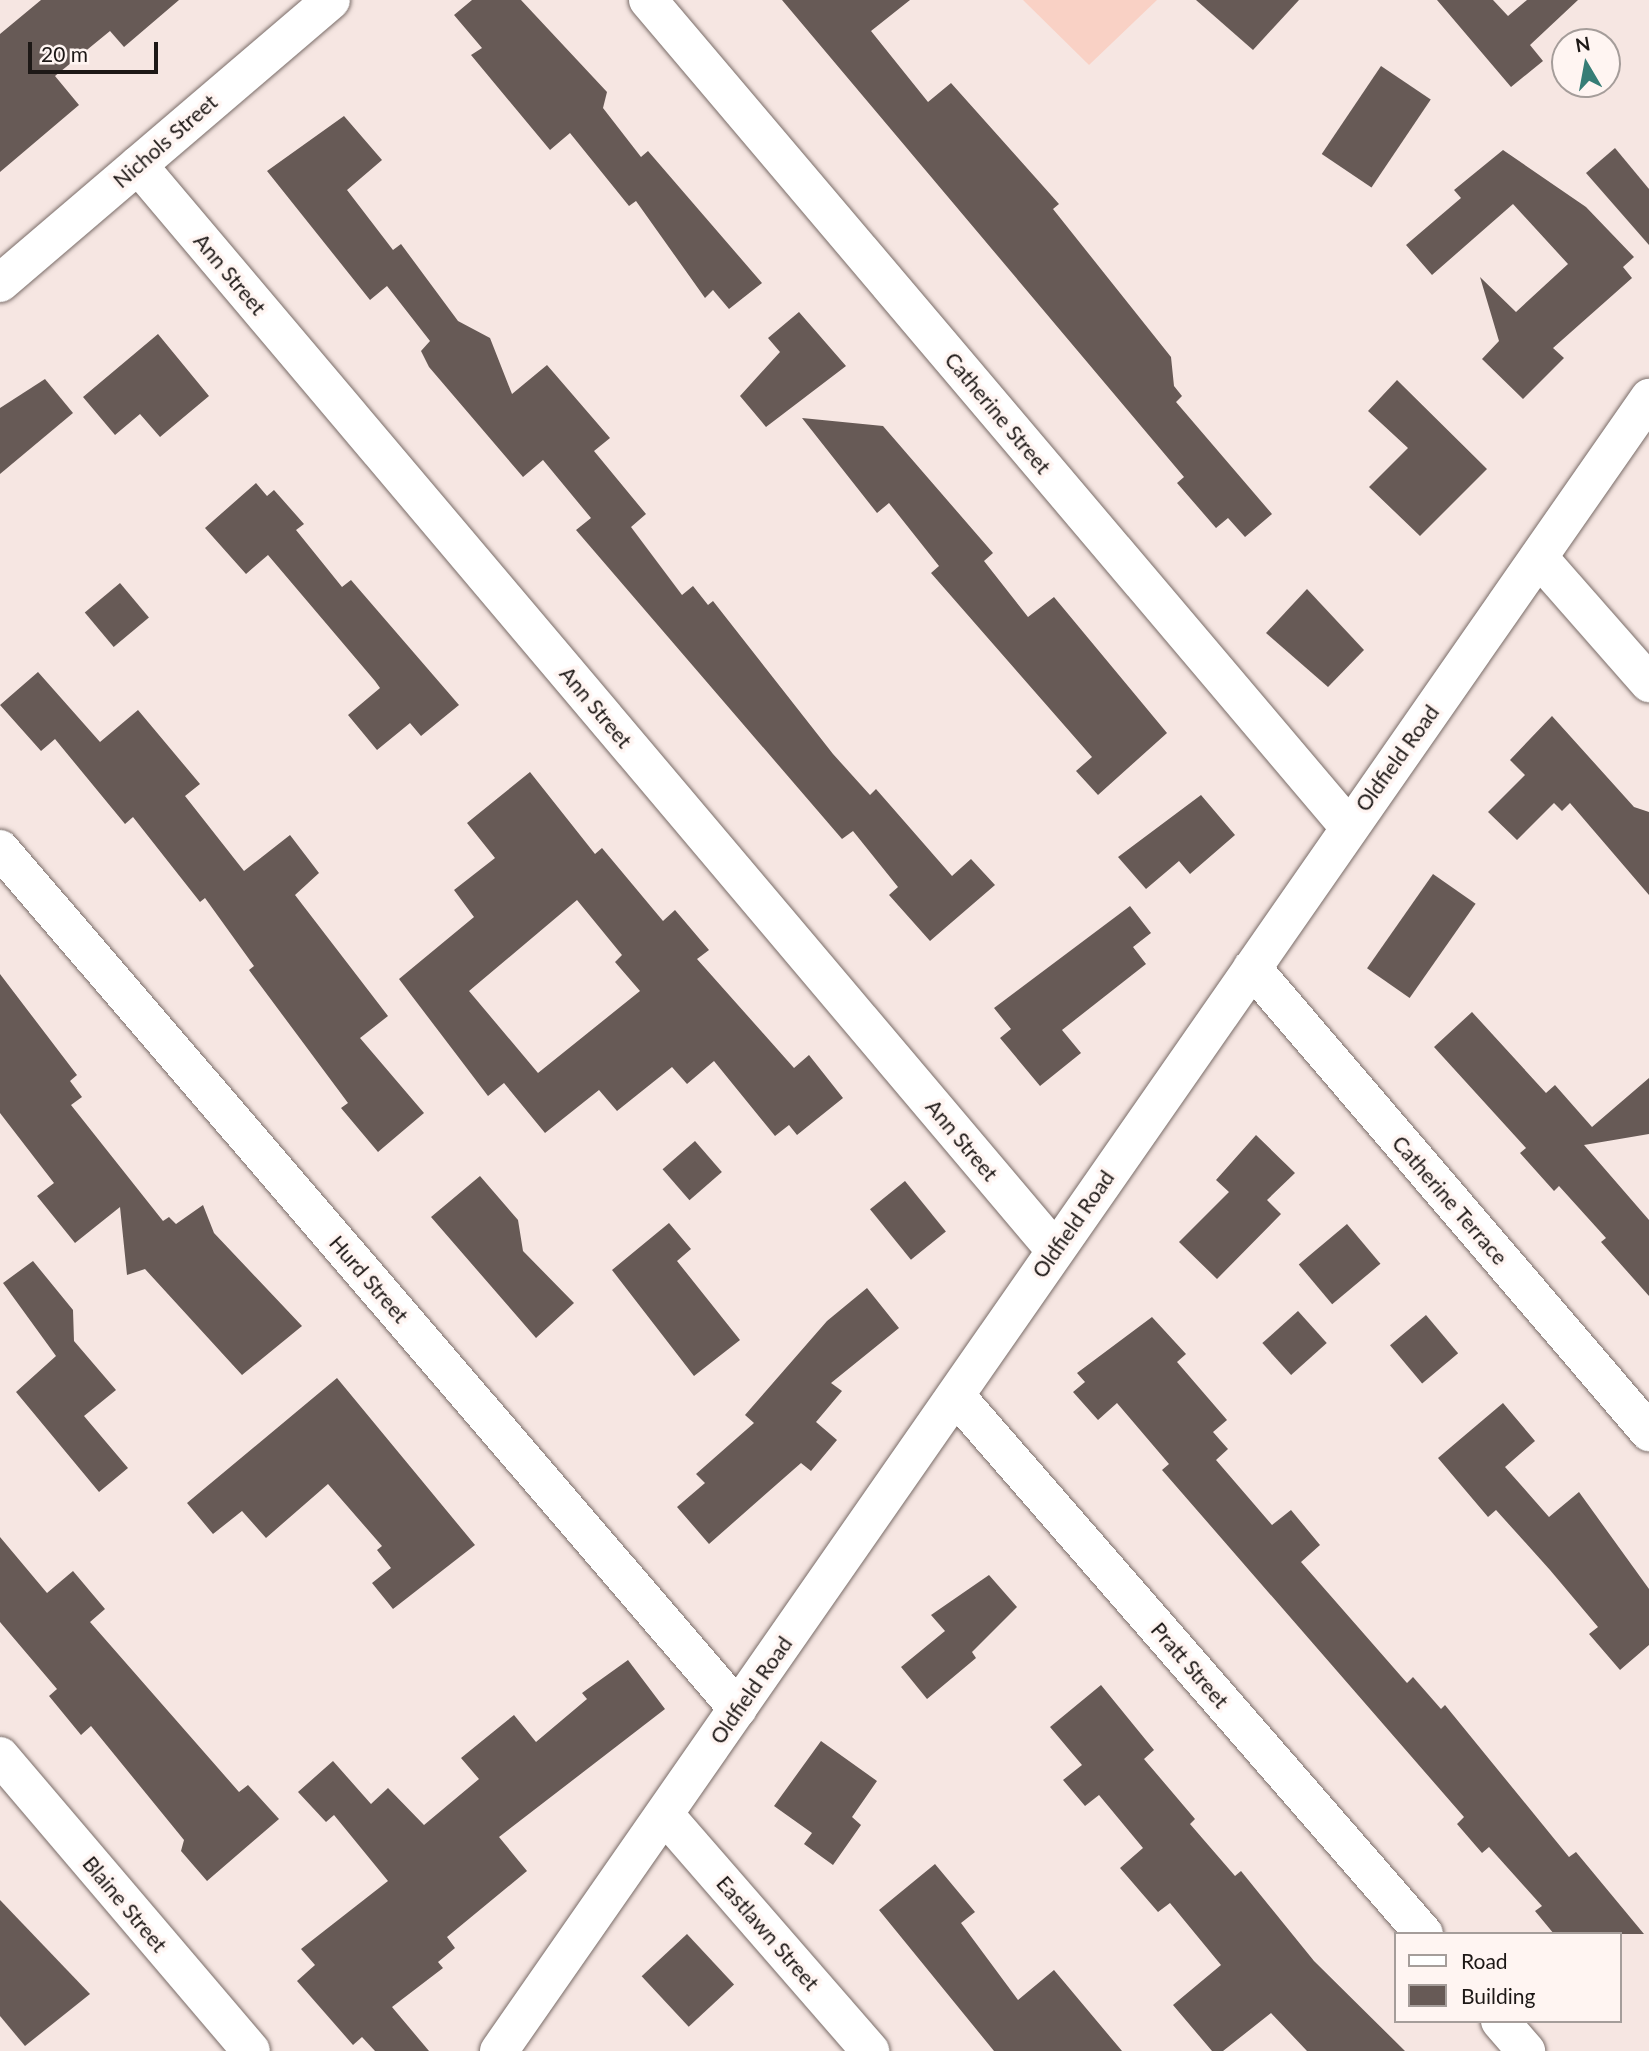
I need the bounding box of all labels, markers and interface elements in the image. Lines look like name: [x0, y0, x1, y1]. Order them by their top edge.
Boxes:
scale bar: [32, 28, 161, 72]
north arrow: [1551, 28, 1621, 98]
text: N: [1573, 31, 1592, 56]
text: 20 m: [41, 41, 88, 66]
street label: Nichols Street: [108, 89, 222, 193]
street label: Ann Street: [189, 228, 271, 320]
street label: Catherine Street: [940, 347, 1056, 479]
street label: Ann Street: [555, 661, 637, 753]
street label: Oldfield Road: [1350, 700, 1444, 816]
street label: Ann Street: [921, 1094, 1003, 1186]
street label: Catherine Terrace: [1387, 1130, 1513, 1270]
street label: Oldfield Road: [1027, 1166, 1119, 1282]
street label: Hurd Street: [324, 1230, 414, 1328]
street label: Pratt Street: [1146, 1617, 1234, 1713]
street label: Oldfield Road: [705, 1632, 797, 1748]
street label: Blaine Street: [78, 1851, 172, 1957]
street label: Eastlawn Street: [711, 1871, 825, 1995]
legend: [1394, 1932, 1621, 2023]
text: Road: [1461, 1948, 1508, 1973]
text: Building: [1461, 1983, 1536, 2008]

